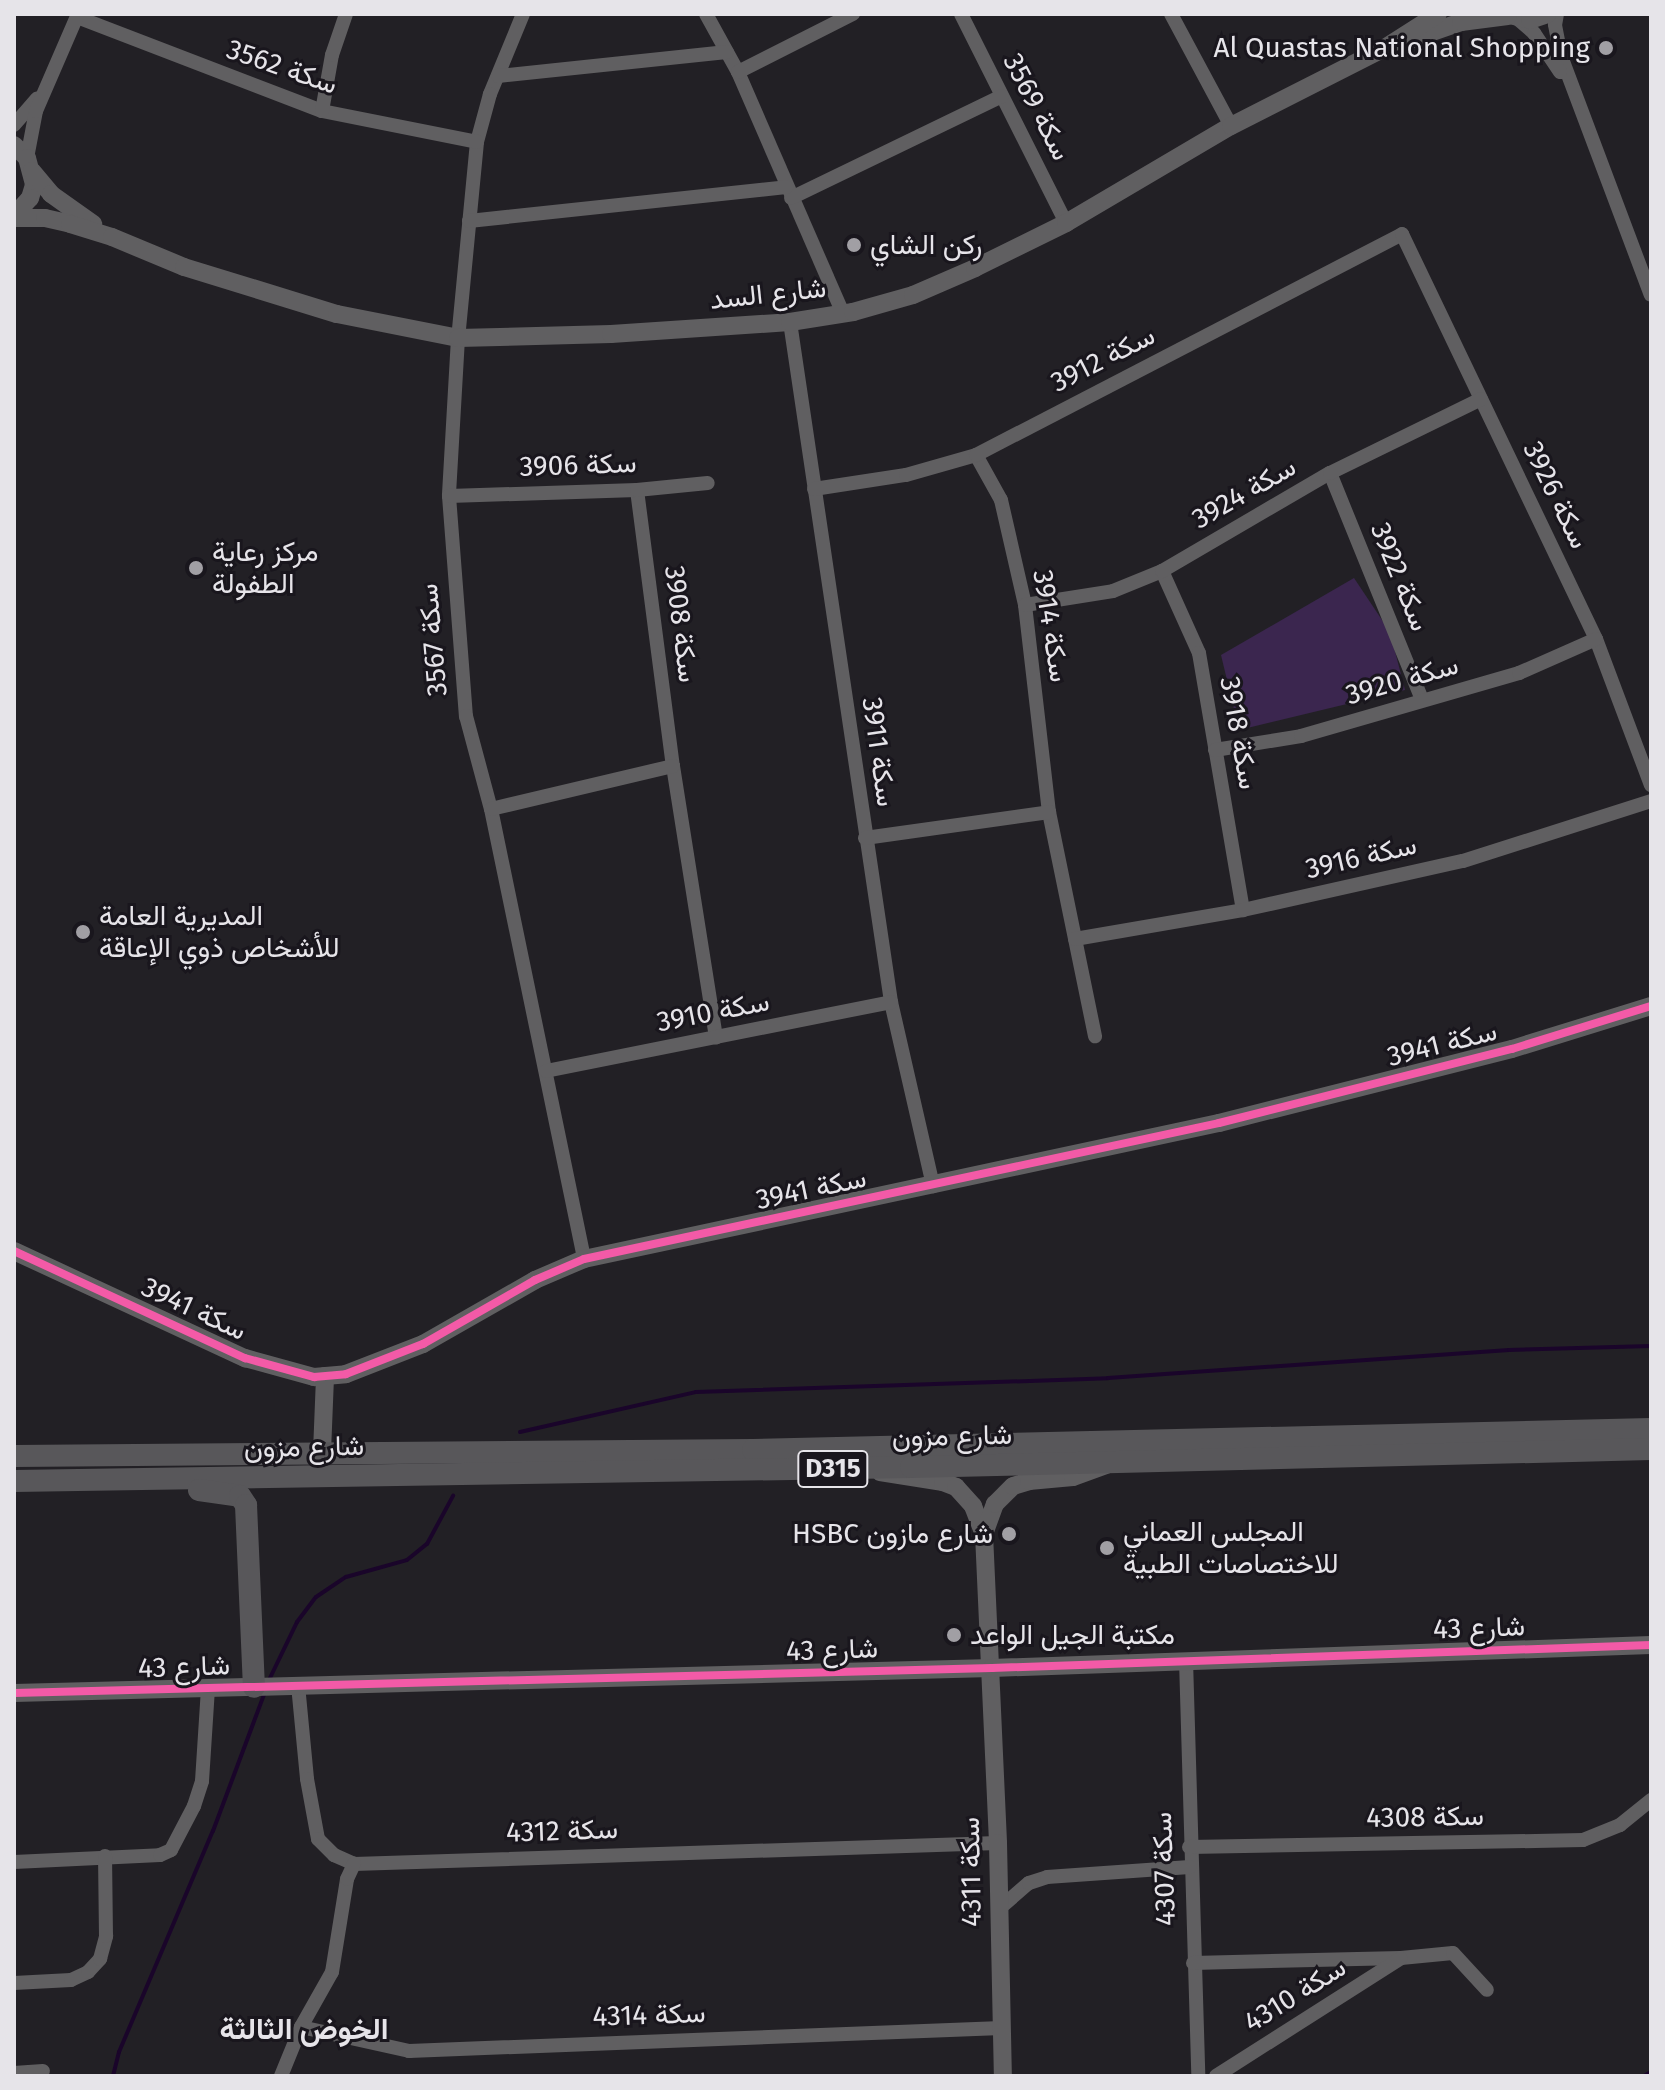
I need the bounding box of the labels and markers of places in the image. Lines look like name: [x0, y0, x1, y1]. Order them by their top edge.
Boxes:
place label: Al Quastas National Shopping: [1213, 31, 1590, 65]
marker: Al Quastas National Shopping: [1597, 39, 1615, 57]
place label: ركن الشاي: [870, 228, 982, 262]
marker: ركن الشاي: [845, 236, 863, 254]
place label: مركز رعاية الطفولة: [212, 535, 318, 601]
marker: مركز رعاية الطفولة: [187, 559, 205, 577]
place label: المديرية العامة للأشخاص ذوي الإعاقة: [99, 899, 339, 965]
marker: المديرية العامة للأشخاص ذوي الإعاقة: [74, 923, 92, 941]
place label: المجلس العماني للاختصاصات الطبية: [1123, 1515, 1339, 1581]
place label: HSBC شارع مازون: [792, 1517, 993, 1551]
marker: HSBC شارع مازون: [1000, 1525, 1018, 1543]
marker: المجلس العماني للاختصاصات الطبية: [1098, 1539, 1116, 1557]
place label: مكتبة الجيل الواعد: [970, 1618, 1175, 1652]
marker: مكتبة الجيل الواعد: [945, 1626, 963, 1644]

